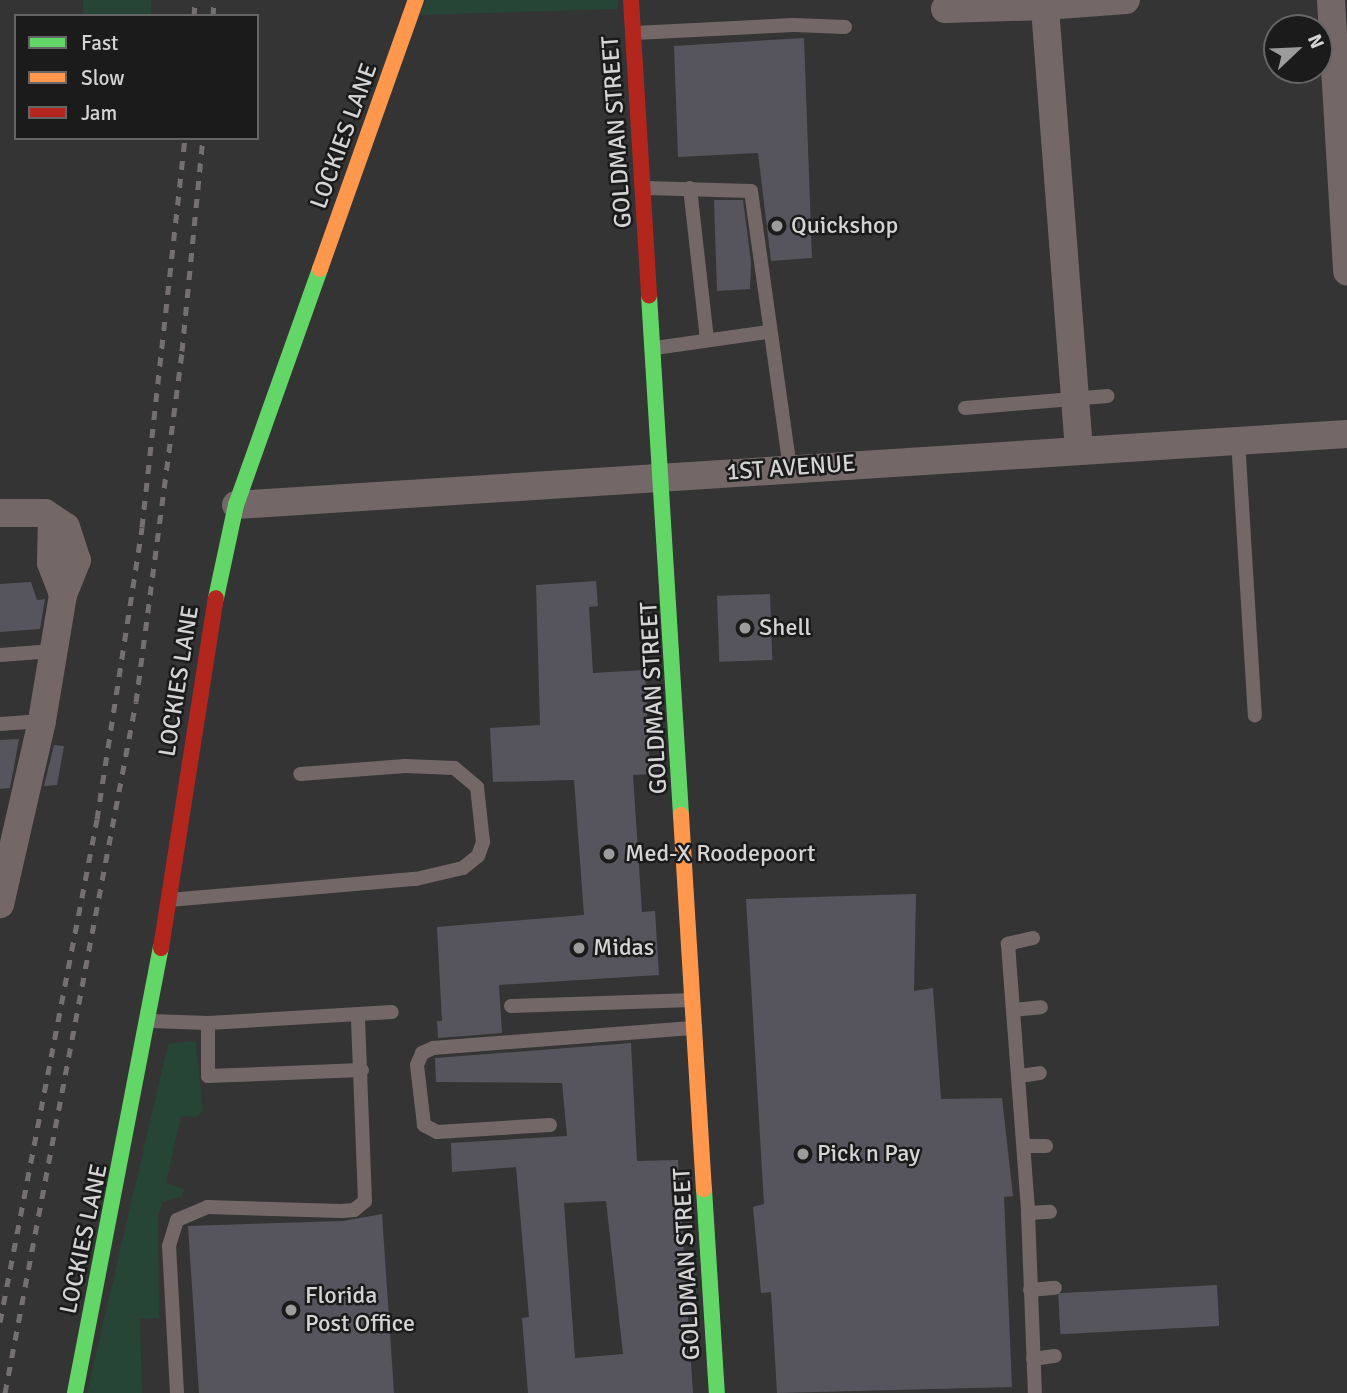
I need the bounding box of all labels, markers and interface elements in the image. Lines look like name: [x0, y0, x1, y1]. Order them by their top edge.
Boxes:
legend: [14, 14, 259, 140]
north arrow: [1263, 14, 1333, 84]
text: Fast: [81, 30, 118, 56]
text: N: [1302, 31, 1329, 52]
street label: GOLDMAN STREET: [596, 35, 638, 229]
street label: LOCKIES LANE: [304, 59, 384, 213]
text: Slow: [81, 65, 125, 91]
text: Jam: [81, 100, 117, 126]
place label: Quickshop: [791, 212, 898, 240]
marker: Quickshop: [769, 218, 785, 234]
street label: 1ST AVENUE: [725, 449, 857, 487]
street label: GOLDMAN STREET: [635, 601, 673, 795]
street label: LOCKIES LANE: [153, 603, 205, 759]
place label: Shell: [759, 614, 811, 642]
marker: Shell: [737, 620, 753, 636]
place label: Med-X Roodepoort: [625, 840, 815, 868]
marker: Med-X Roodepoort: [599, 844, 619, 864]
place label: Midas: [593, 934, 654, 962]
marker: Midas: [571, 940, 587, 956]
place label: Pick n Pay: [817, 1140, 920, 1168]
marker: Pick n Pay: [795, 1146, 811, 1162]
street label: LOCKIES LANE: [54, 1161, 114, 1317]
street label: GOLDMAN STREET: [668, 1167, 706, 1361]
place label: Florida Post Office: [305, 1282, 415, 1338]
marker: Florida Post Office: [283, 1302, 299, 1318]

